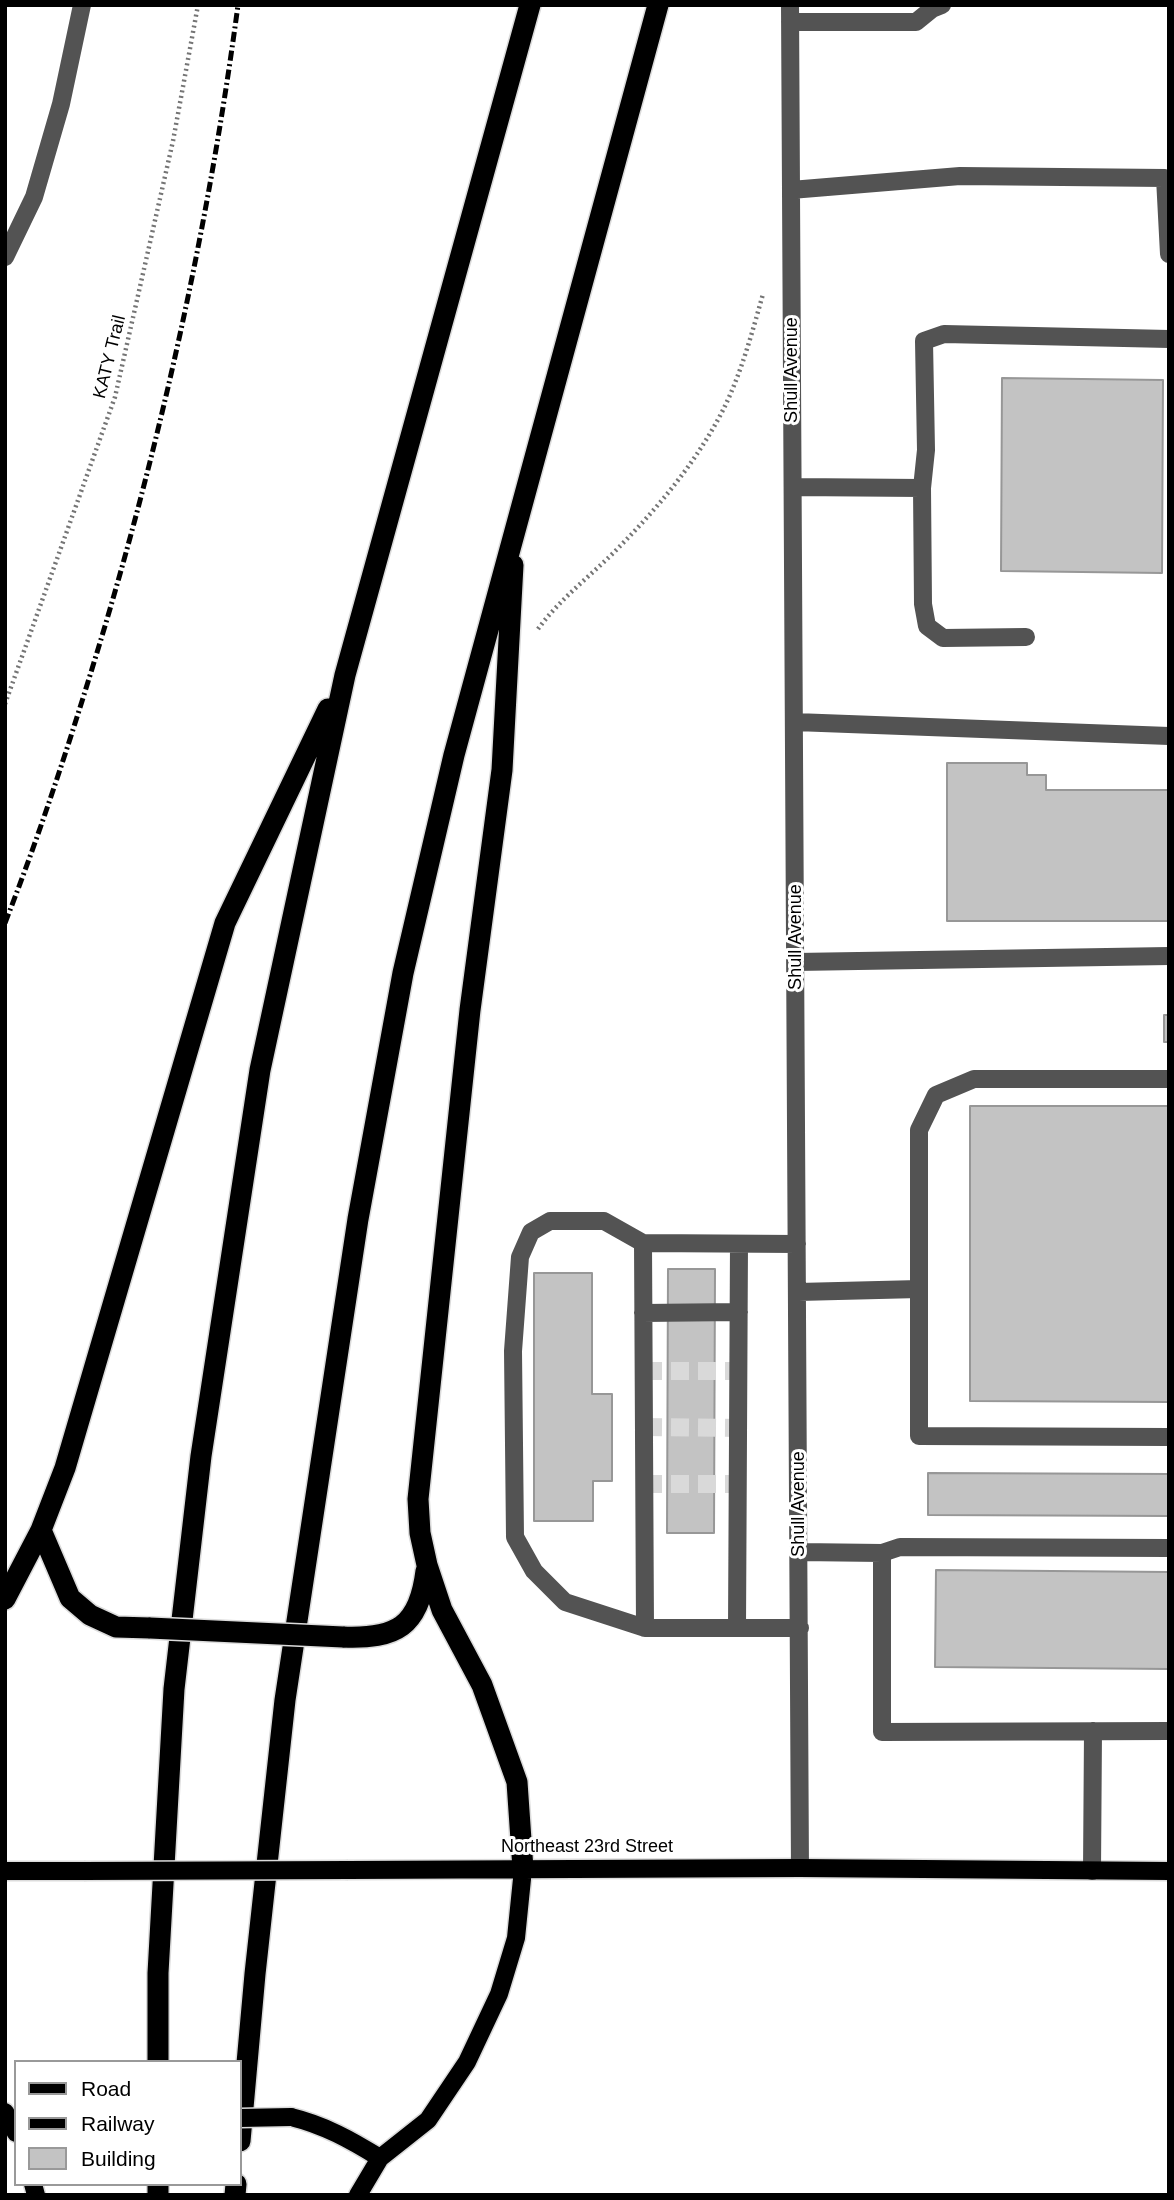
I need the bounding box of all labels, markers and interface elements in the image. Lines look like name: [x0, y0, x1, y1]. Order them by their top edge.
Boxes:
street label: KATY Trail: [89, 313, 131, 401]
street label: Shull Avenue: [781, 317, 803, 423]
street label: Shull Avenue: [785, 884, 807, 990]
street label: Shull Avenue: [788, 1451, 810, 1557]
street label: Northeast 23rd Street: [501, 1836, 673, 1858]
legend: [14, 2060, 242, 2186]
text: Road: [81, 2077, 131, 2100]
text: Railway: [81, 2112, 155, 2135]
text: Building: [81, 2147, 156, 2170]

